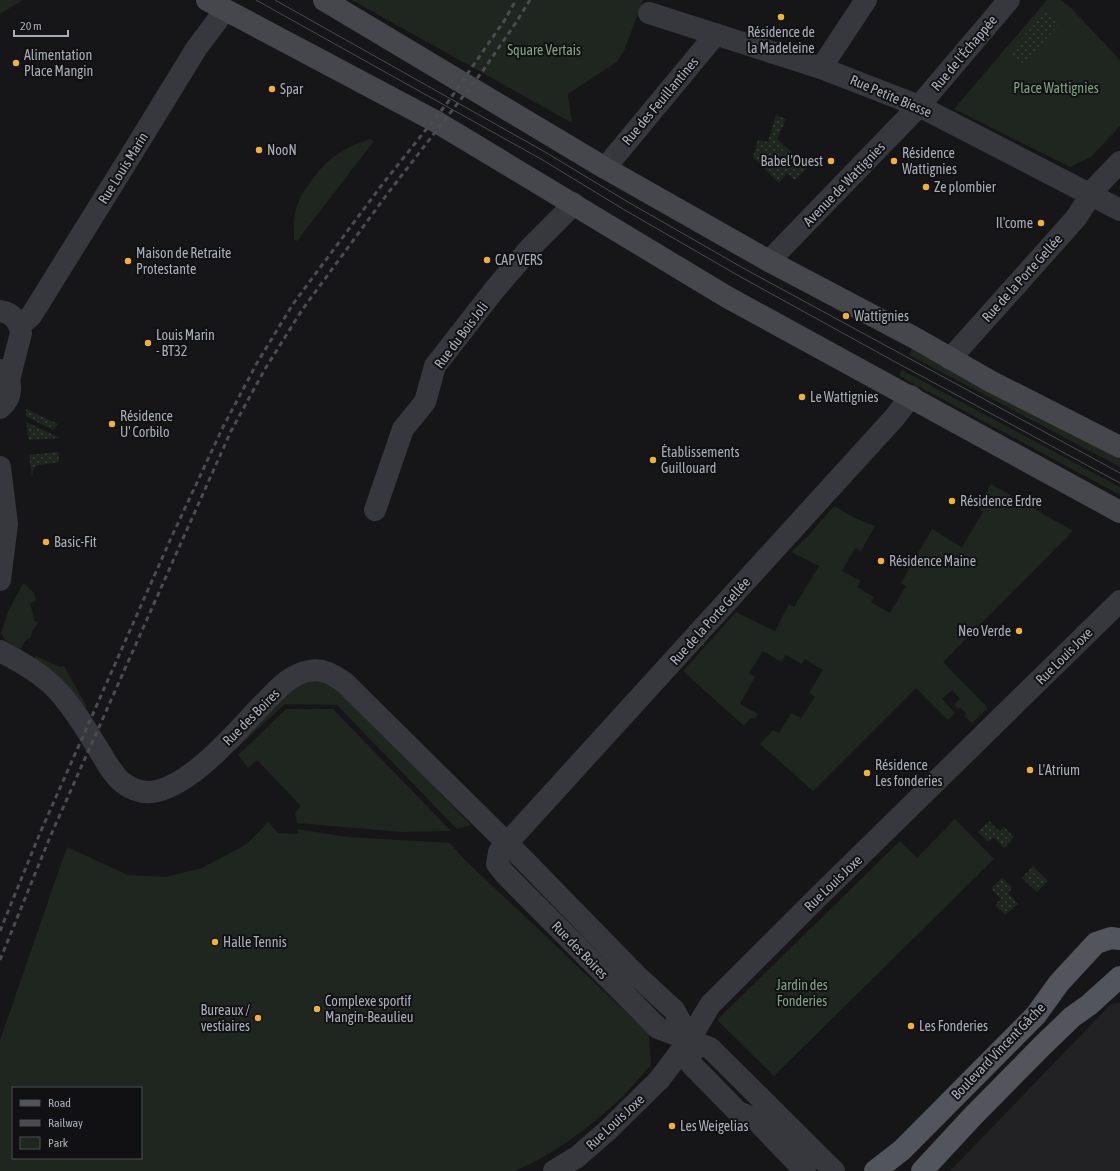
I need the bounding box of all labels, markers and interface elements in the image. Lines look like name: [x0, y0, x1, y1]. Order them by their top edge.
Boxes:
scale bar: [14, 12, 68, 38]
marker: Résidence de la Madeleine: [776, 12, 786, 22]
street label: Rue de l'Échappée: [928, 12, 1000, 94]
text: 20 m: [20, 19, 42, 33]
place label: Résidence de la Madeleine: [747, 24, 815, 56]
park label: Square Vertais: [507, 42, 581, 58]
place label: Alimentation Place Mangin: [24, 47, 93, 79]
street label: Rue des Feuillantines: [619, 54, 701, 148]
marker: Alimentation Place Mangin: [11, 58, 21, 68]
street label: Rue Petite Biesse: [848, 72, 934, 120]
park label: Place Wattignies: [1013, 80, 1099, 96]
place label: Spar: [280, 81, 304, 97]
marker: Spar: [267, 84, 277, 94]
street label: Rue Louis Marin: [95, 129, 151, 207]
street label: Avenue de Wattignies: [800, 139, 888, 229]
place label: NooN: [267, 142, 297, 158]
marker: NooN: [254, 145, 264, 155]
place label: Résidence Wattignies: [902, 145, 957, 177]
place label: Babel'Ouest: [761, 153, 823, 169]
marker: Babel'Ouest: [826, 156, 836, 166]
marker: Résidence Wattignies: [889, 156, 899, 166]
place label: Ze plombier: [934, 179, 997, 195]
marker: Ze plombier: [921, 182, 931, 192]
place label: Il'come: [996, 215, 1033, 231]
marker: Il'come: [1036, 218, 1046, 228]
street label: Rue de la Porte Gellée: [978, 231, 1066, 325]
place label: Maison de Retraite Protestante: [136, 245, 231, 277]
place label: CAP VERS: [495, 252, 543, 268]
marker: CAP VERS: [482, 255, 492, 265]
marker: Maison de Retraite Protestante: [123, 256, 133, 266]
street label: Rue du Bois Joli: [431, 299, 491, 371]
place label: Wattignies: [854, 308, 909, 324]
marker: Wattignies: [841, 311, 851, 321]
place label: Louis Marin - BT32: [156, 327, 215, 359]
marker: Louis Marin - BT32: [143, 338, 153, 348]
place label: Le Wattignies: [810, 389, 879, 405]
marker: Le Wattignies: [797, 392, 807, 402]
place label: Résidence U' Corbilo: [120, 408, 173, 440]
marker: Résidence U' Corbilo: [107, 419, 117, 429]
place label: Établissements Guillouard: [661, 444, 740, 476]
marker: Établissements Guillouard: [648, 455, 658, 465]
place label: Résidence Erdre: [960, 493, 1042, 509]
marker: Résidence Erdre: [947, 496, 957, 506]
place label: Basic-Fit: [54, 534, 97, 550]
marker: Basic-Fit: [41, 537, 51, 547]
place label: Résidence Maine: [889, 553, 976, 569]
marker: Résidence Maine: [876, 556, 886, 566]
street label: Rue de la Porte Gellée: [666, 574, 754, 668]
place label: Neo Verde: [958, 623, 1011, 639]
street label: Rue Louis Joxe: [1032, 624, 1096, 688]
marker: Neo Verde: [1014, 626, 1024, 636]
street label: Rue des Boires: [219, 685, 283, 749]
place label: Résidence Les fonderies: [875, 757, 943, 789]
place label: L'Atrium: [1038, 762, 1080, 778]
marker: L'Atrium: [1025, 765, 1035, 775]
marker: Résidence Les fonderies: [862, 768, 872, 778]
street label: Rue Louis Joxe: [801, 852, 865, 914]
street label: Rue des Boires: [549, 918, 611, 982]
place label: Halle Tennis: [223, 934, 287, 950]
marker: Halle Tennis: [210, 937, 220, 947]
park label: Jardin des Fonderies: [776, 977, 828, 1009]
place label: Complexe sportif Mangin-Beaulieu: [325, 993, 414, 1025]
street label: Boulevard Vincent Gâche: [948, 999, 1048, 1103]
place label: Bureaux / vestiaires: [201, 1002, 250, 1034]
marker: Complexe sportif Mangin-Beaulieu: [312, 1004, 322, 1014]
marker: Bureaux / vestiaires: [253, 1013, 263, 1023]
place label: Les Fonderies: [919, 1018, 988, 1034]
marker: Les Fonderies: [906, 1021, 916, 1031]
legend: [12, 1087, 142, 1159]
street label: Rue Louis Joxe: [583, 1091, 647, 1153]
text: Road: [48, 1096, 71, 1110]
text: Railway: [48, 1116, 83, 1130]
place label: Les Weigelias: [680, 1118, 748, 1134]
marker: Les Weigelias: [667, 1121, 677, 1131]
text: Park: [48, 1136, 69, 1150]

